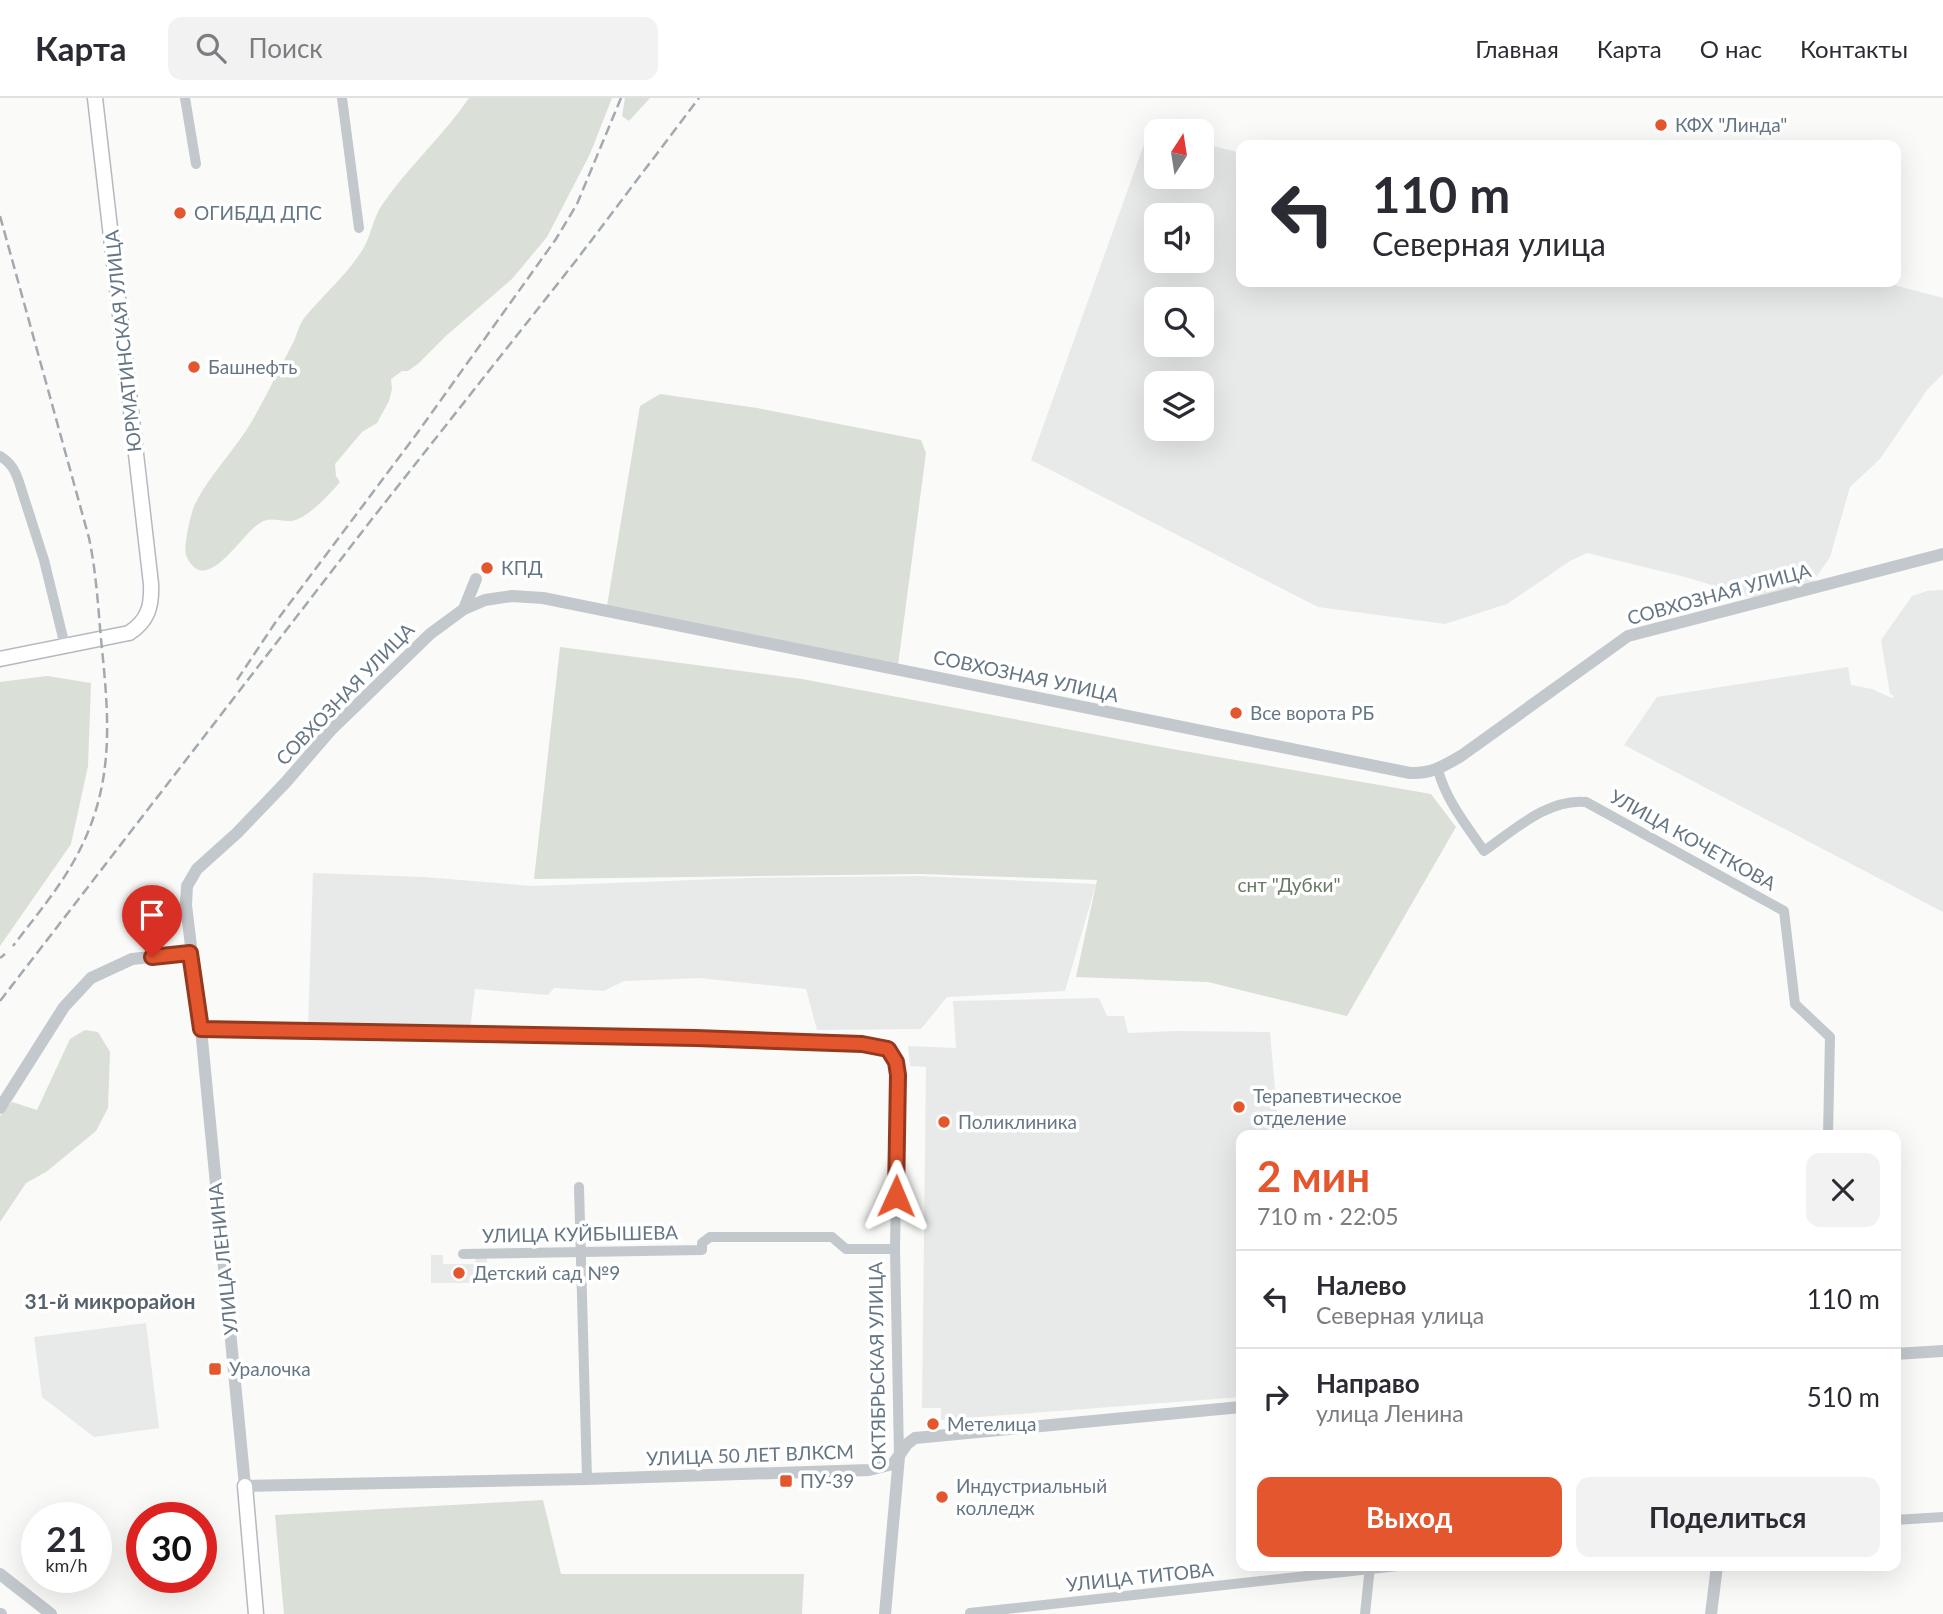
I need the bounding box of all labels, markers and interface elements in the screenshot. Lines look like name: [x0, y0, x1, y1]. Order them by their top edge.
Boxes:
search box: [168, 17, 658, 80]
text: Карта: [35, 28, 126, 68]
icon: search: [192, 29, 230, 67]
text: Поиск: [248, 32, 323, 64]
text: Главная: [1475, 34, 1559, 63]
text: Карта: [1597, 34, 1662, 63]
text: О нас: [1700, 34, 1762, 63]
text: Контакты: [1800, 34, 1908, 63]
place label: КФХ "Линда": [1675, 113, 1787, 136]
marker: КФХ "Линда": [1653, 117, 1669, 133]
north arrow: [1144, 119, 1214, 189]
map controls: [1144, 119, 1214, 441]
text: 110 m: [1372, 165, 1510, 223]
icon: left: [1257, 168, 1348, 259]
place label: ОГИБДД ДПС: [194, 201, 322, 224]
button: sound: [1144, 203, 1214, 273]
marker: ОГИБДД ДПС: [172, 205, 188, 221]
text: Северная улица: [1372, 224, 1606, 263]
street label: ЮРМАТИНСКАЯ УЛИЦА: [99, 229, 146, 453]
button: search: [1144, 287, 1214, 357]
place label: Башнефть: [208, 355, 297, 378]
marker: Башнефть: [186, 359, 202, 375]
button: layers: [1144, 371, 1214, 441]
place label: КПД: [501, 556, 543, 579]
street label: СОВХОЗНАЯ УЛИЦА: [1625, 558, 1813, 629]
marker: КПД: [479, 560, 495, 576]
street label: СОВХОЗНАЯ УЛИЦА: [271, 618, 419, 770]
street label: СОВХОЗНАЯ УЛИЦА: [931, 645, 1121, 706]
place label: Все ворота РБ: [1250, 701, 1374, 724]
marker: Все ворота РБ: [1228, 705, 1244, 721]
street label: УЛИЦА КОЧЕТКОВА: [1606, 784, 1780, 895]
park label: снт "Дубки": [1238, 873, 1340, 896]
pin: [122, 885, 182, 957]
icon: arrive: [133, 896, 171, 934]
place label: Терапевтическое отделение: [1253, 1084, 1402, 1129]
marker: Терапевтическое отделение: [1231, 1099, 1247, 1115]
place label: Поликлиника: [958, 1110, 1077, 1133]
marker: Поликлиника: [936, 1114, 952, 1130]
text: 2 мин: [1257, 1151, 1370, 1201]
button: close: [1806, 1153, 1880, 1227]
position arrow: [859, 1159, 933, 1233]
street label: УЛИЦА ЛЕНИНА: [203, 1182, 242, 1336]
text: 710 m · 22:05: [1257, 1202, 1399, 1230]
street label: УЛИЦА КУЙБЫШЕВА: [482, 1220, 678, 1247]
place label: Детский сад №9: [473, 1261, 620, 1284]
street label: ОКТЯБРЬСКАЯ УЛИЦА: [863, 1261, 890, 1470]
marker: Детский сад №9: [451, 1265, 467, 1281]
text: Налево: [1316, 1269, 1406, 1301]
icon: left: [1257, 1280, 1295, 1318]
text: 110 m: [1807, 1283, 1880, 1315]
district label: 31-й микрорайон: [24, 1288, 196, 1313]
text: Северная улица: [1316, 1301, 1484, 1329]
place label: Уралочка: [229, 1357, 311, 1380]
marker: Уралочка: [207, 1361, 223, 1377]
text: Направо: [1316, 1367, 1420, 1399]
icon: right: [1257, 1378, 1295, 1416]
text: 510 m: [1807, 1381, 1880, 1413]
text: улица Ленина: [1316, 1399, 1464, 1427]
place label: Метелица: [947, 1412, 1036, 1435]
marker: Метелица: [925, 1416, 941, 1432]
street label: УЛИЦА 50 ЛЕТ ВЛКСМ: [646, 1439, 854, 1470]
place label: ПУ-39: [800, 1469, 854, 1492]
marker: ПУ-39: [778, 1473, 794, 1489]
place label: Индустриальный колледж: [956, 1474, 1107, 1519]
button: Выход: [1257, 1477, 1562, 1557]
button: Поделиться: [1576, 1477, 1880, 1557]
marker: Индустриальный колледж: [934, 1489, 950, 1505]
speed limit sign: 30: [126, 1502, 217, 1593]
text: 21: [46, 1517, 87, 1559]
text: km/h: [45, 1554, 88, 1576]
street label: УЛИЦА ТИТОВА: [1065, 1557, 1215, 1596]

